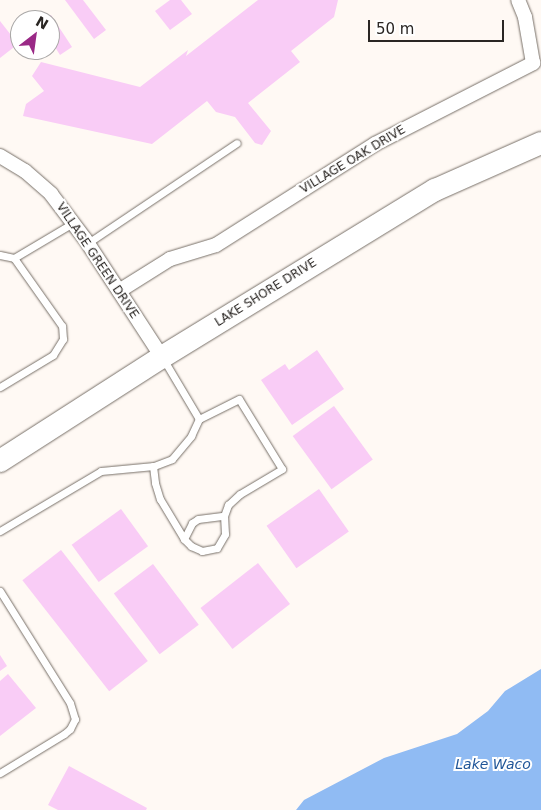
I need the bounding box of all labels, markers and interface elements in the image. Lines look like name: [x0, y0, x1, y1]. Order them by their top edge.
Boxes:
north arrow: [10, 10, 60, 60]
scale bar: [371, 10, 507, 42]
text: N: [33, 13, 51, 33]
text: 50 m: [376, 20, 414, 38]
street label: VILLAGE OAK DRIVE: [298, 123, 408, 197]
street label: VILLAGE GREEN DRIVE: [53, 200, 141, 322]
street label: LAKE SHORE DRIVE: [213, 256, 319, 330]
water label: Lake Waco: [455, 756, 531, 772]

